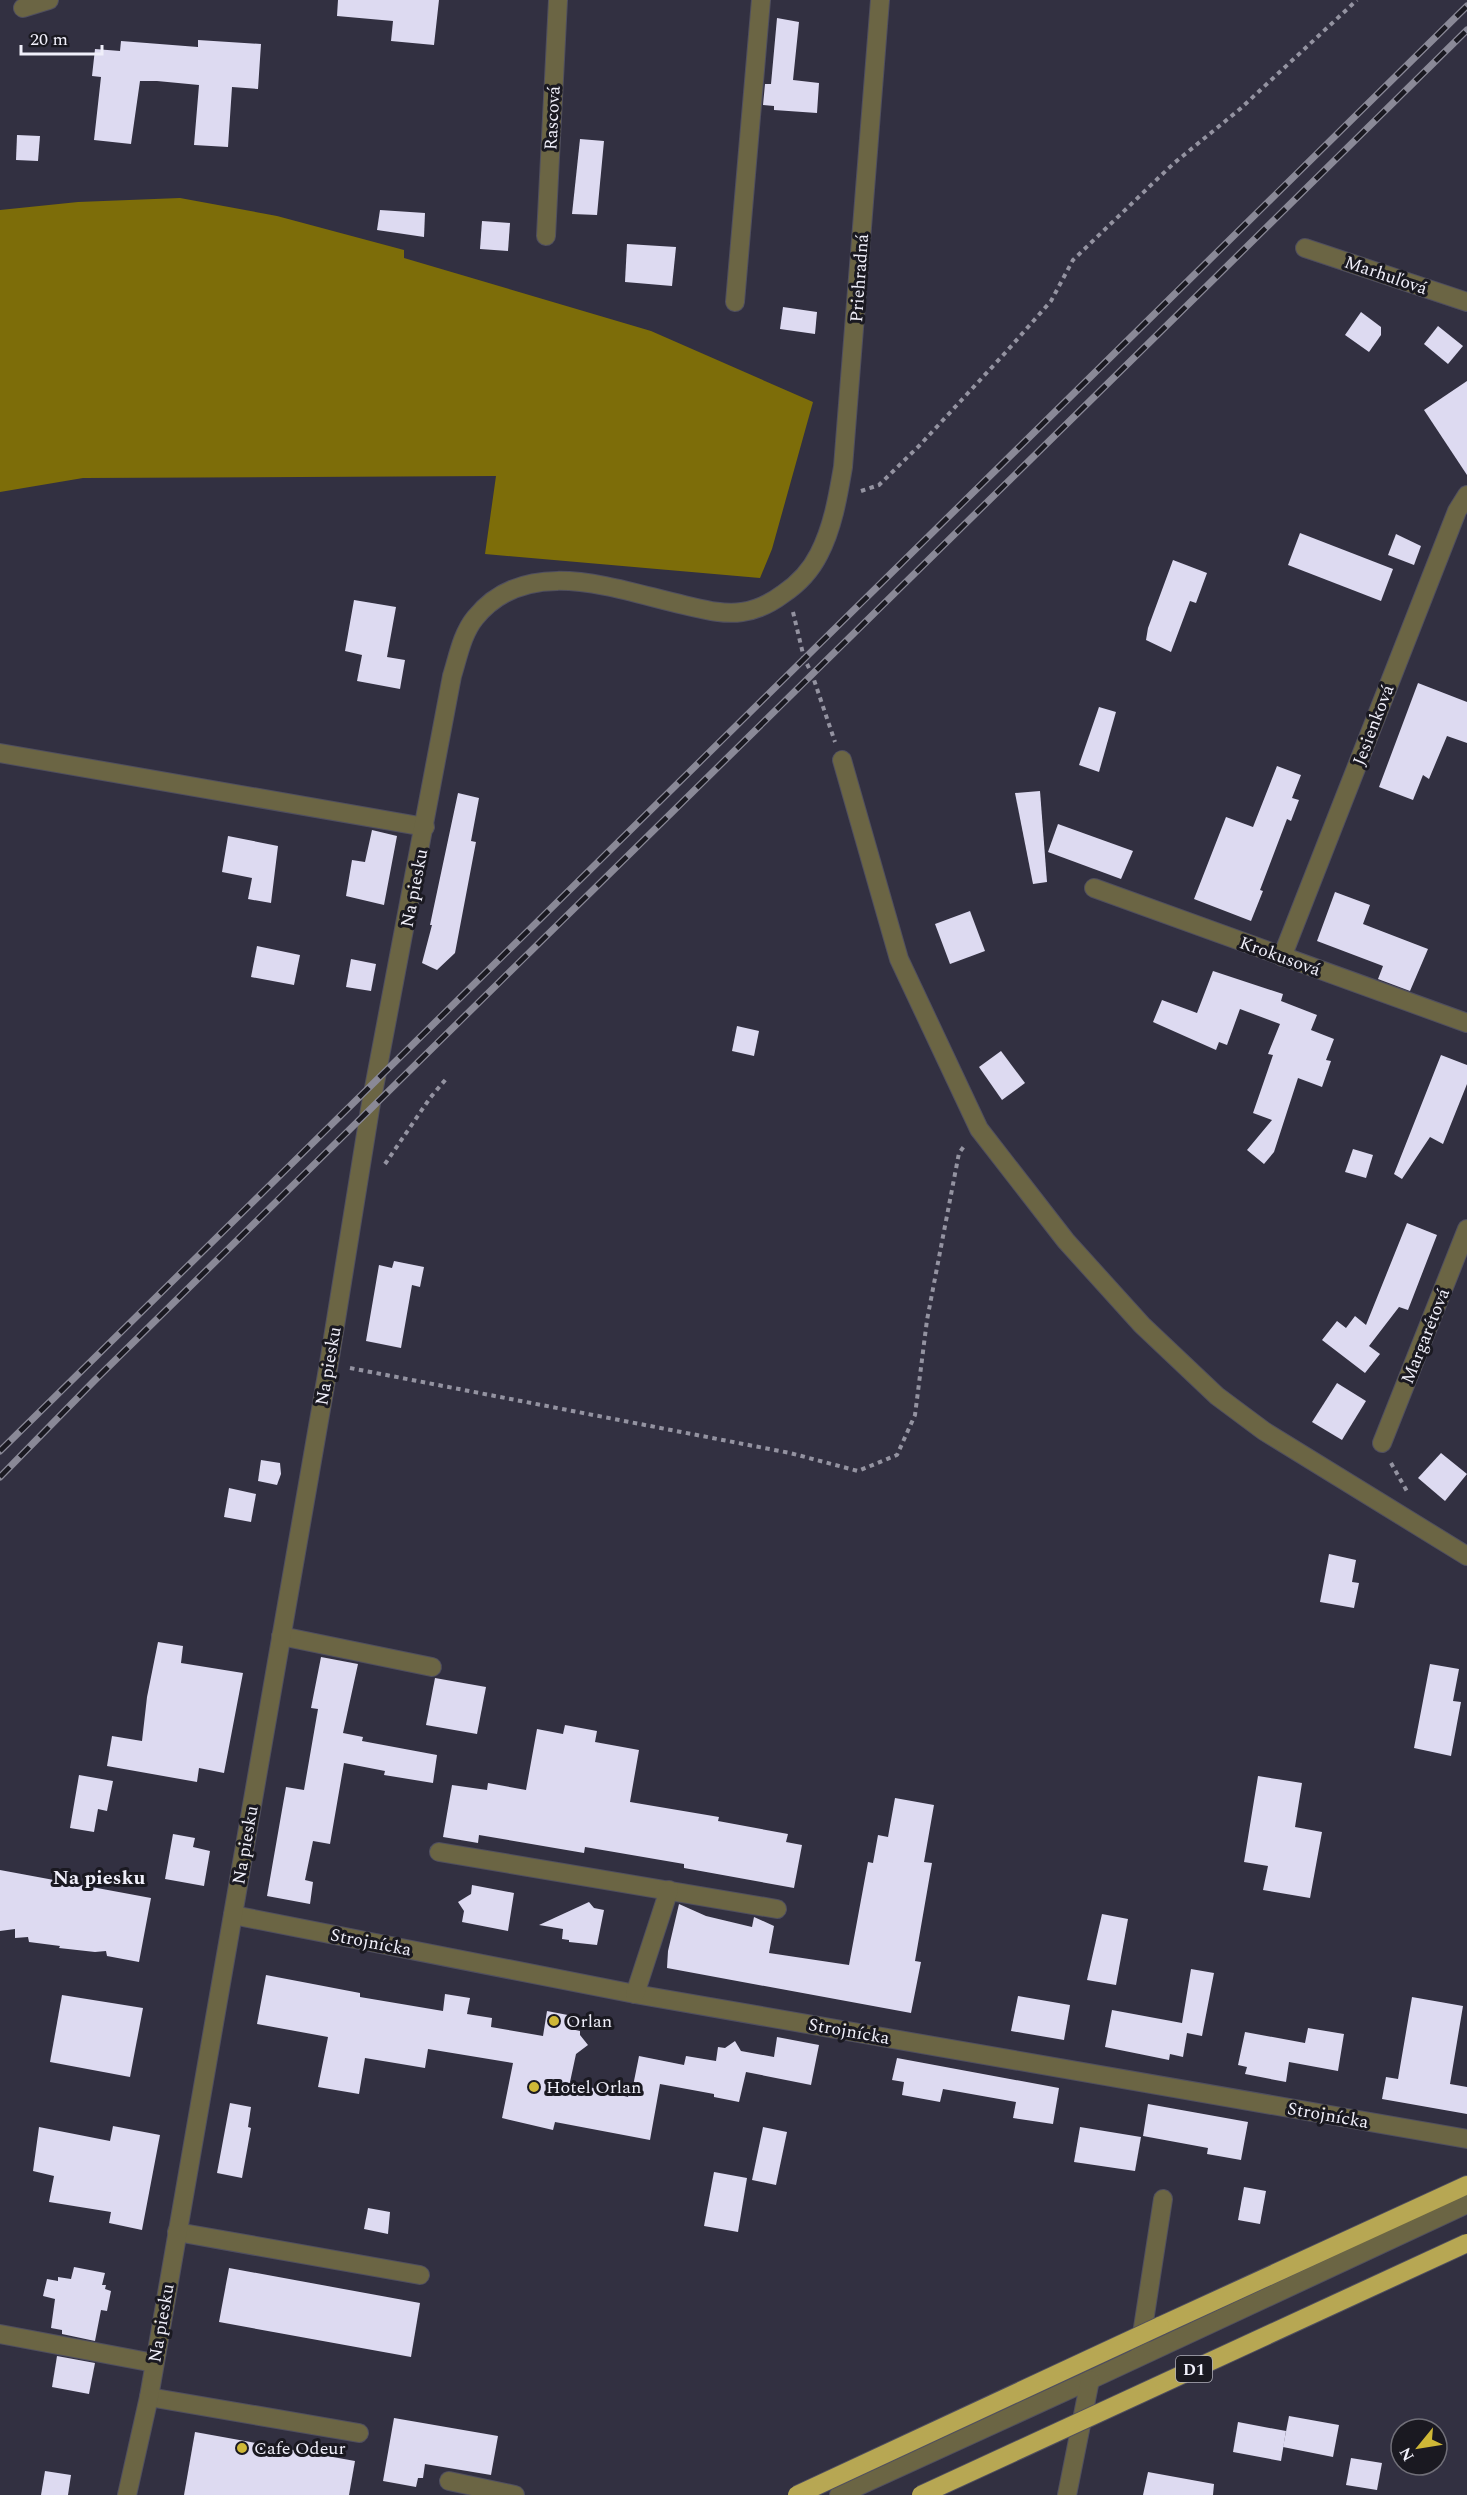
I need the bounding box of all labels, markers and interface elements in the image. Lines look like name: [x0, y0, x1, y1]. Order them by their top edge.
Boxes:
scale bar: [21, 18, 102, 56]
text: 20 m: [30, 26, 68, 53]
street label: Rascová: [537, 85, 568, 151]
street label: Priehradná: [843, 233, 876, 323]
street label: Marhuľová: [1341, 249, 1431, 302]
street label: Jesienková: [1346, 681, 1401, 770]
street label: Na piesku: [394, 846, 435, 930]
street label: Krokusová: [1235, 929, 1324, 984]
street label: Margarétová: [1394, 1284, 1457, 1388]
street label: Na piesku: [308, 1324, 349, 1408]
street label: Na piesku: [225, 1803, 266, 1887]
district label: Na piesku: [53, 1863, 145, 1893]
street label: Strojnícka: [328, 1921, 414, 1964]
place label: Orlan: [566, 2008, 612, 2035]
street label: Strojnícka: [806, 2011, 892, 2052]
marker: Orlan: [547, 2014, 561, 2028]
place label: Hotel Orlan: [546, 2074, 641, 2101]
marker: Hotel Orlan: [527, 2080, 541, 2094]
street label: Strojnícka: [1285, 2095, 1371, 2136]
street label: Na piesku: [141, 2281, 182, 2365]
road number: D1: [1176, 2356, 1212, 2382]
north arrow: [1389, 2417, 1449, 2477]
place label: Cafe Odeur: [254, 2435, 346, 2462]
marker: Cafe Odeur: [235, 2441, 249, 2455]
text: N: [1393, 2442, 1421, 2466]

